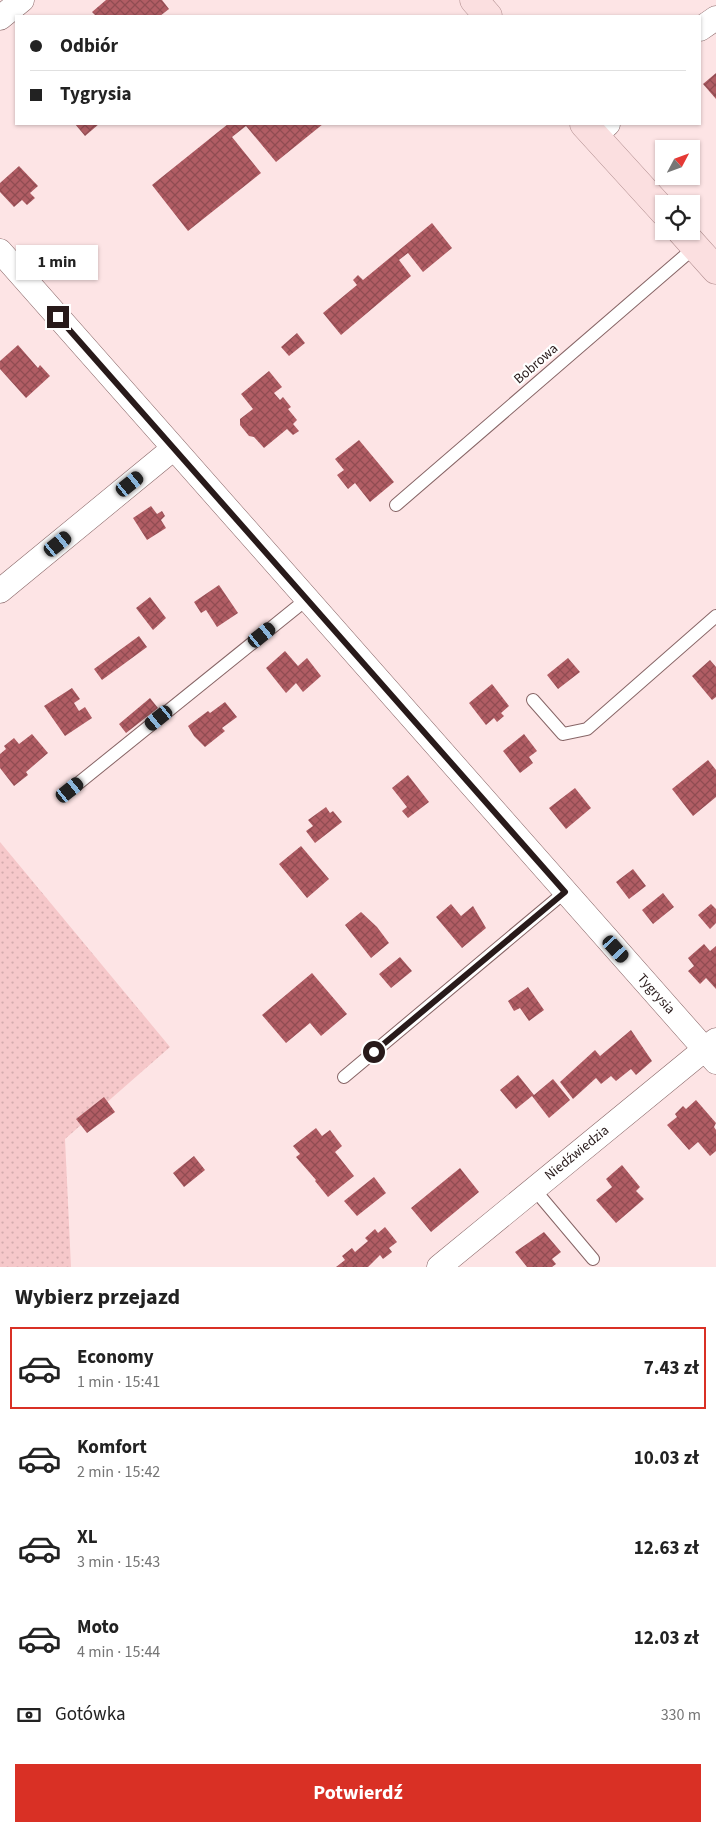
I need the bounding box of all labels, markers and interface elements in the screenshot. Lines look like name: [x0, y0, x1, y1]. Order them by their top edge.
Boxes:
text: Odbiór: [60, 33, 118, 60]
text: Tygrysia: [60, 81, 131, 108]
north arrow: [655, 140, 700, 185]
map controls: [655, 140, 700, 240]
button: locate: [655, 195, 700, 240]
callout: 1 min: [17, 244, 99, 280]
text: 1 min: [38, 251, 76, 273]
route end: [47, 306, 69, 328]
street label: Bobrowa: [510, 339, 562, 389]
car: [113, 469, 146, 499]
car: [41, 529, 74, 559]
car: [245, 620, 278, 650]
car: [142, 703, 175, 733]
car: [53, 775, 86, 805]
car: [600, 933, 631, 965]
street label: Tygrysia: [632, 969, 680, 1019]
route start: [363, 1041, 385, 1063]
street label: Niedźwiedzia: [540, 1121, 614, 1185]
text: Wybierz przejazd: [15, 1281, 180, 1313]
text: Economy: [77, 1344, 154, 1371]
icon: car: [17, 1346, 62, 1391]
text: 7.43 zł: [644, 1355, 699, 1382]
text: 1 min · 15:41: [77, 1371, 160, 1393]
text: Komfort: [77, 1434, 147, 1461]
icon: car: [17, 1436, 62, 1481]
text: 10.03 zł: [634, 1445, 699, 1472]
text: 2 min · 15:42: [77, 1461, 160, 1483]
text: XL: [77, 1524, 98, 1551]
icon: car: [17, 1526, 62, 1571]
text: 12.63 zł: [634, 1535, 699, 1562]
text: 3 min · 15:43: [77, 1551, 160, 1573]
text: Moto: [77, 1614, 119, 1641]
icon: car: [17, 1616, 62, 1661]
text: 12.03 zł: [634, 1625, 699, 1652]
text: 4 min · 15:44: [77, 1641, 160, 1663]
icon: cash: [15, 1701, 43, 1729]
text: Gotówka: [55, 1701, 126, 1728]
text: 330 m: [661, 1704, 701, 1726]
button: Potwierdź: [15, 1764, 701, 1822]

